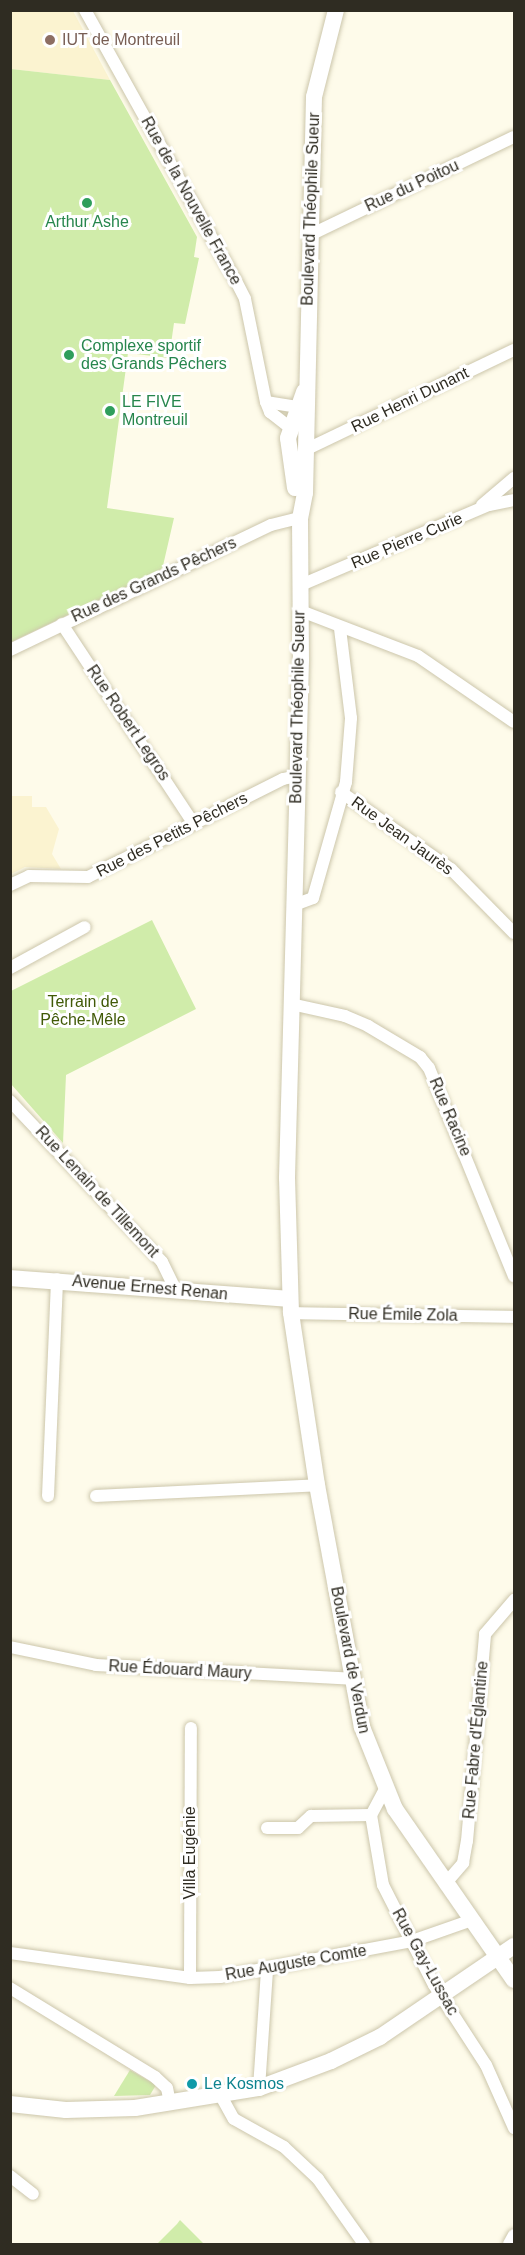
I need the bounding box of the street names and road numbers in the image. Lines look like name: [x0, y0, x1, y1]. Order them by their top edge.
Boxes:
street label: Boulevard Théophile Sueur: [298, 112, 324, 306]
street label: Rue de la Nouvelle France: [137, 114, 245, 288]
street label: Rue du Poitou: [362, 156, 462, 216]
street label: Rue Henri Dunant: [348, 363, 472, 437]
street label: Rue Pierre Curie: [348, 509, 466, 573]
street label: Rue des Grands Pêchers: [69, 533, 239, 627]
street label: Boulevard Théophile Sueur: [287, 610, 309, 804]
street label: Rue Robert Legros: [82, 662, 174, 784]
street label: Rue des Petits Pêchers: [93, 788, 251, 882]
street label: Rue Jean Jaurès: [347, 793, 457, 879]
street label: Rue Racine: [425, 1075, 475, 1159]
street label: Rue Lenain de Tillemont: [31, 1122, 163, 1262]
street label: Avenue Ernest Renan: [71, 1272, 229, 1304]
street label: Rue Émile Zola: [348, 1304, 458, 1326]
street label: Boulevard de Verdun: [326, 1585, 374, 1735]
street label: Rue Édouard Maury: [108, 1657, 252, 1683]
street label: Rue Fabre d'Églantine: [460, 1660, 492, 1820]
street label: Villa Eugénie: [180, 1806, 200, 1900]
street label: Rue Gay-Lussac: [388, 1905, 462, 2019]
street label: Rue Auguste Comte: [223, 1941, 369, 1985]

